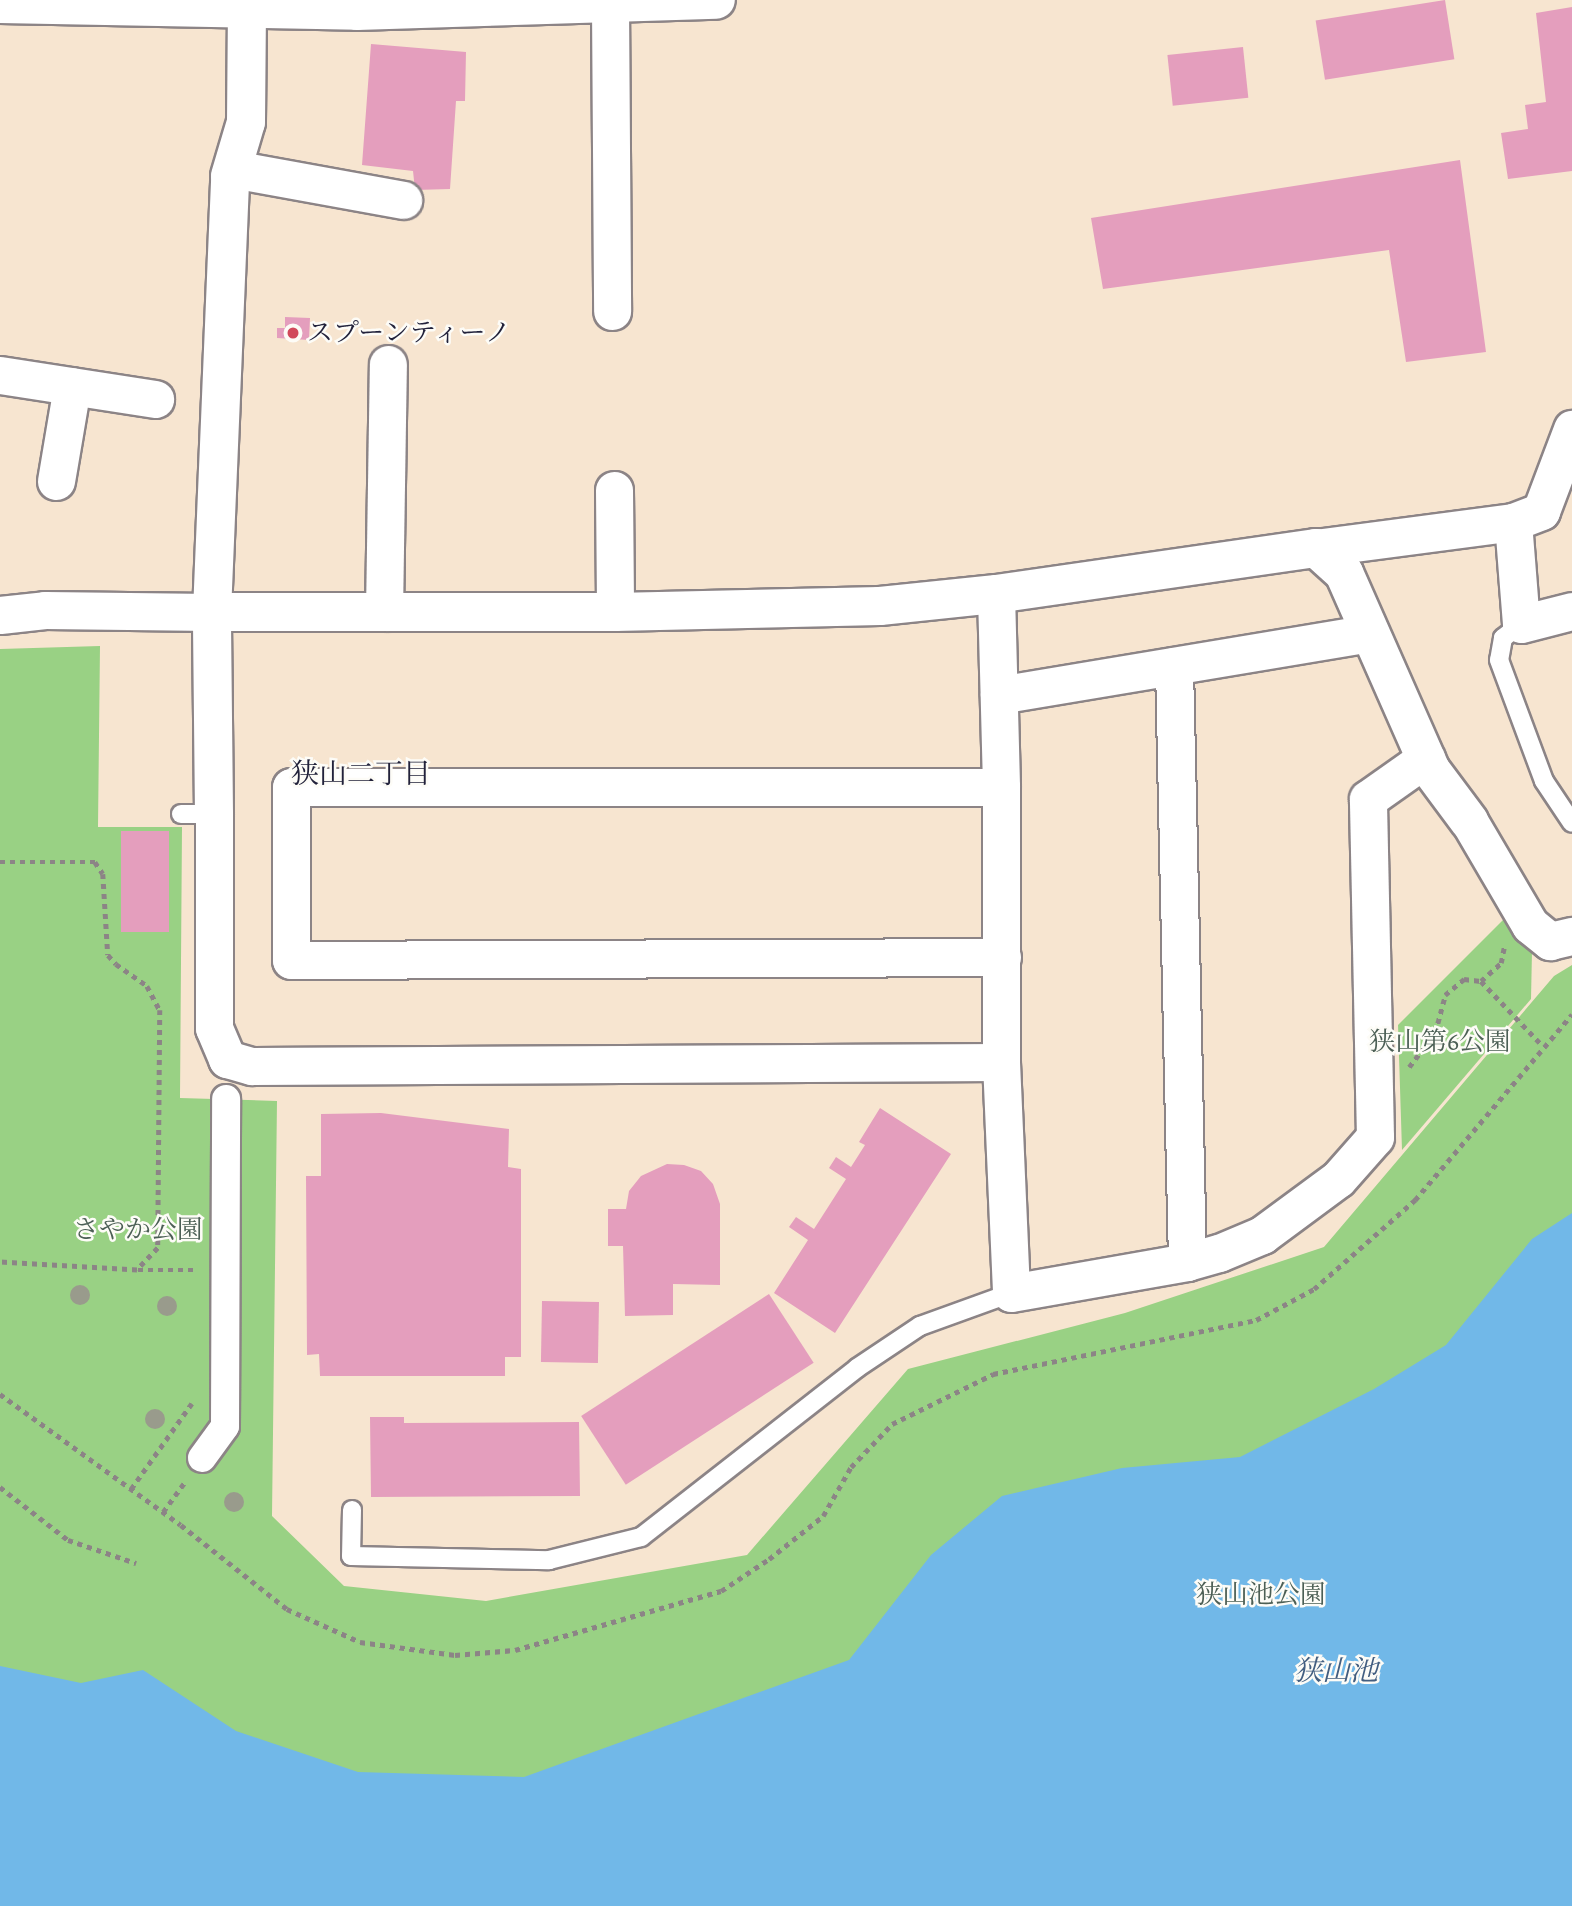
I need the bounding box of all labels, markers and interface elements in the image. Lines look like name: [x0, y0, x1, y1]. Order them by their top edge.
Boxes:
place label: スプーンティーノ: [307, 317, 514, 349]
marker: スプーンティーノ: [285, 325, 301, 341]
district label: 狭山二丁目: [291, 757, 431, 791]
park label: 狭山第6公園: [1369, 1026, 1511, 1058]
park label: さやか公園: [73, 1214, 203, 1246]
park label: 狭山池公園: [1196, 1579, 1326, 1611]
water label: 狭山池: [1294, 1654, 1378, 1688]

